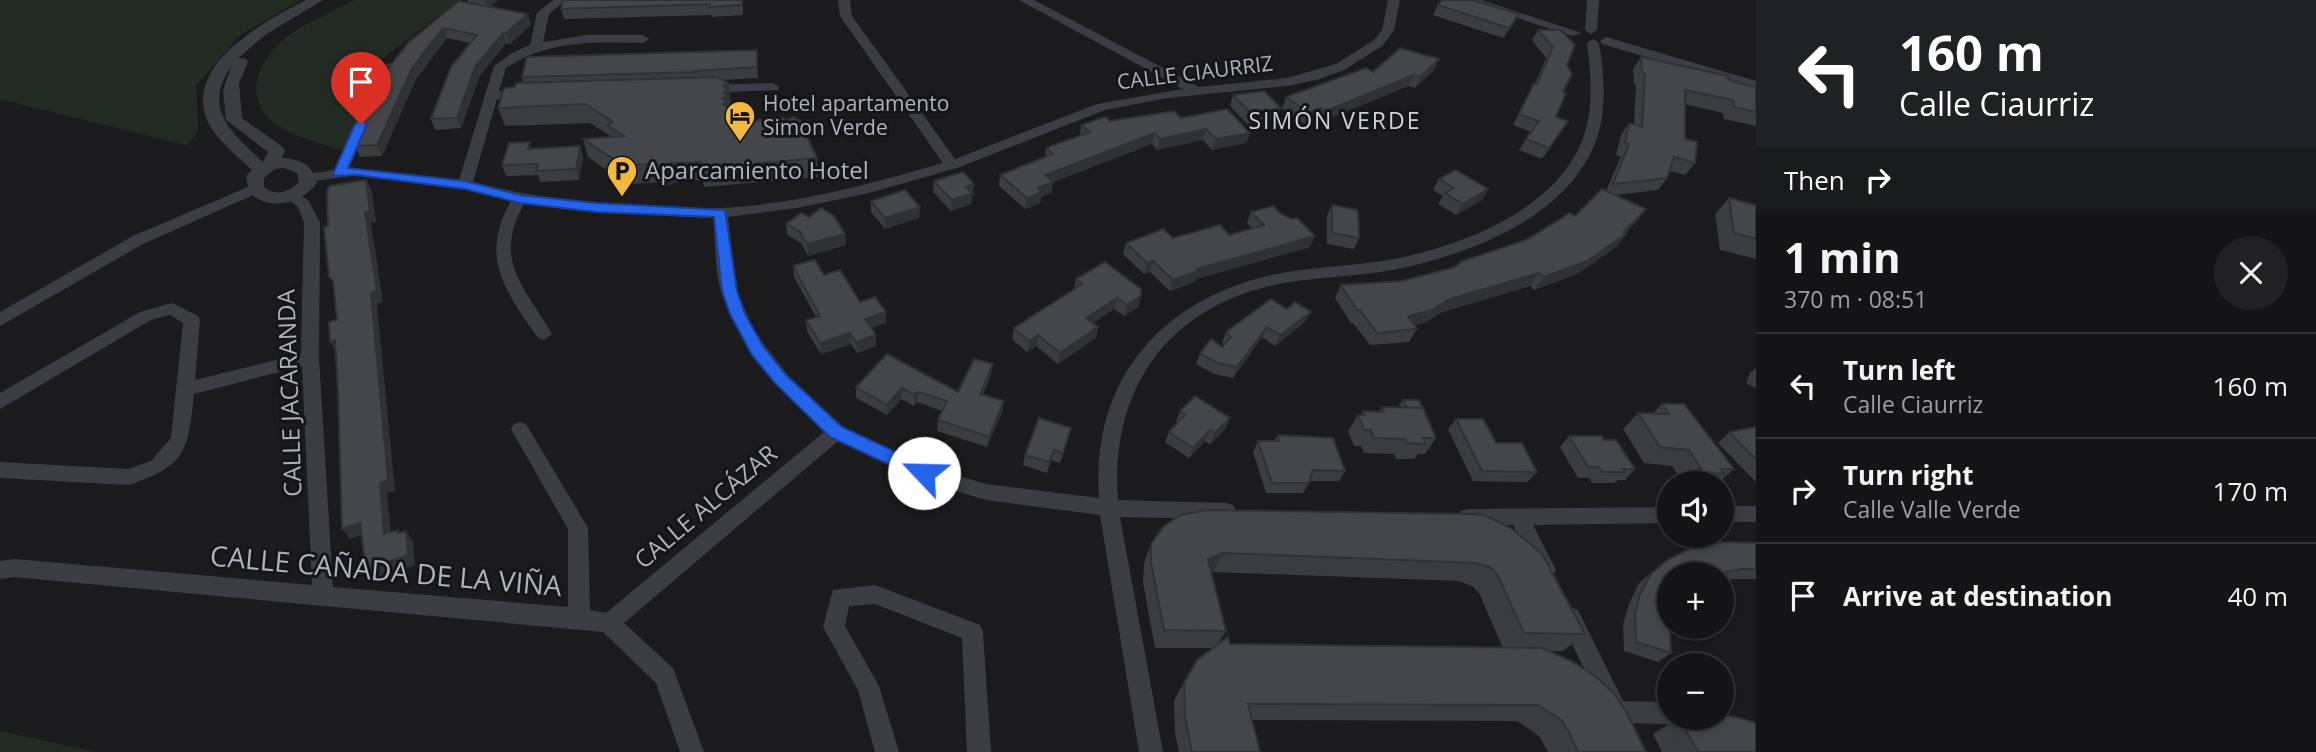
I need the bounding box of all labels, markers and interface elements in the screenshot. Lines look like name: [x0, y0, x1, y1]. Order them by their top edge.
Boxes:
text: 160 m: [1899, 19, 2044, 85]
icon: left: [1784, 28, 1875, 119]
street label: CALLE CIAURRIZ: [1115, 49, 1275, 95]
pin: [331, 52, 391, 124]
icon: arrive: [342, 63, 380, 101]
text: Calle Ciaurriz: [1899, 82, 2094, 125]
place label: Hotel apartamento Simon Verde: [763, 89, 949, 141]
hotel icon: Hotel apartamento Simon Verde: [723, 99, 757, 143]
district label: SIMÓN VERDE: [1248, 104, 1422, 136]
place label: Aparcamiento Hotel: [645, 153, 869, 186]
parking icon: Aparcamiento Hotel: [605, 154, 639, 198]
icon: right: [1859, 161, 1897, 199]
text: Then: [1784, 162, 1845, 198]
text: 1 min: [1784, 228, 1901, 285]
button: close: [2214, 236, 2288, 310]
text: 370 m · 08:51: [1784, 283, 1927, 315]
street label: CALLE JACARANDA: [268, 288, 309, 497]
text: Turn left: [1843, 352, 1955, 388]
icon: left: [1784, 367, 1822, 405]
text: 160 m: [2213, 368, 2288, 404]
text: Calle Ciaurriz: [1843, 388, 1983, 420]
street label: CALLE ALCÁZAR: [627, 436, 783, 575]
position arrow: [887, 436, 961, 510]
text: Turn right: [1843, 457, 1974, 493]
map controls: [1657, 471, 1734, 730]
button: sound: [1657, 471, 1734, 548]
icon: right: [1784, 472, 1822, 510]
text: 170 m: [2213, 473, 2288, 509]
text: Calle Valle Verde: [1843, 493, 2021, 525]
street label: CALLE CAÑADA DE LA VIÑA: [209, 536, 564, 604]
button: +: [1657, 562, 1734, 639]
icon: arrive: [1784, 577, 1822, 615]
text: Arrive at destination: [1843, 578, 2112, 614]
text: 40 m: [2227, 578, 2288, 614]
button: −: [1657, 653, 1734, 730]

